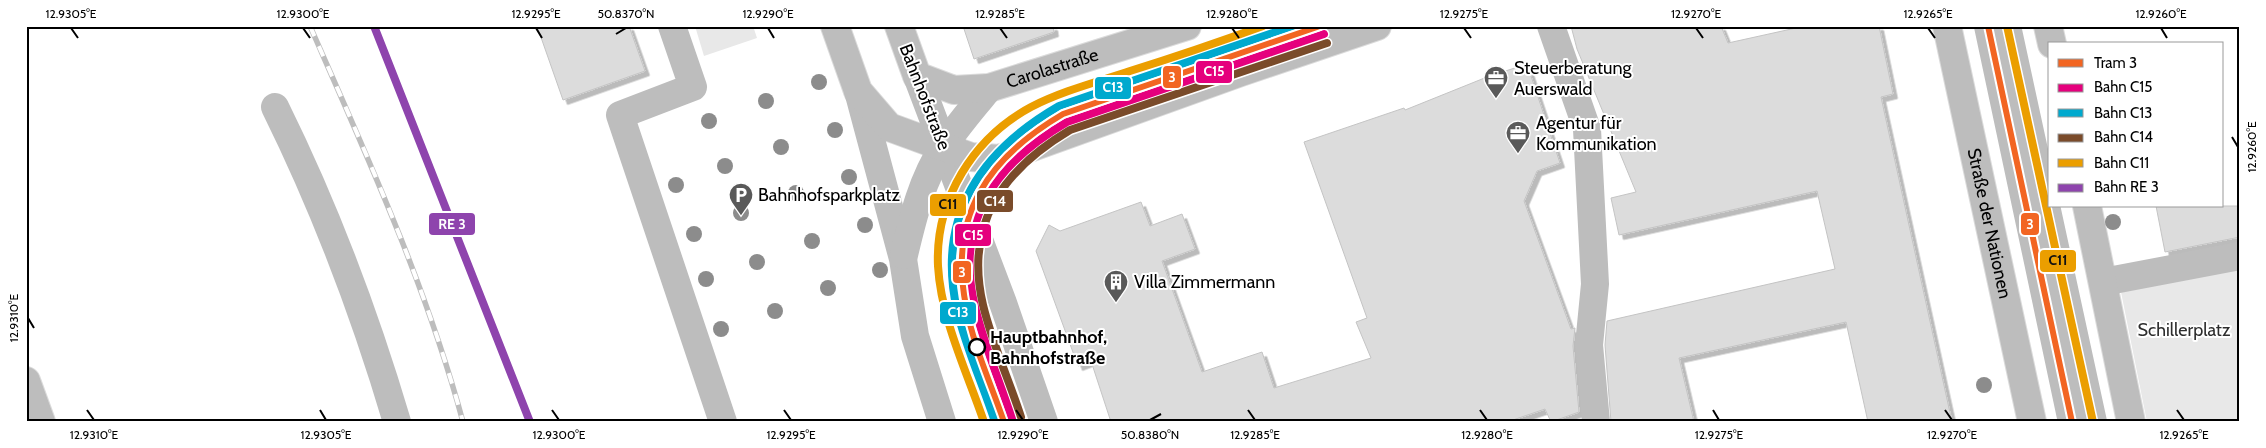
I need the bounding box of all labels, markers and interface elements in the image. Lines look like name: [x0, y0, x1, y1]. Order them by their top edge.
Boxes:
text: 12.9305°E: [45, 6, 97, 21]
text: 12.9300°E: [277, 6, 330, 21]
text: 12.9295°E: [511, 6, 561, 21]
text: 50.8370°N: [597, 6, 655, 21]
text: 12.9290°E: [742, 6, 794, 21]
text: 12.9285°E: [975, 6, 1025, 21]
text: 12.9280°E: [1206, 6, 1258, 21]
text: 12.9275°E: [1440, 6, 1489, 21]
text: 12.9270°E: [1671, 6, 1721, 21]
text: 12.9265°E: [1903, 6, 1953, 21]
text: 12.9260°E: [2135, 6, 2187, 21]
street label: Bahnhofstraße: [895, 41, 955, 153]
legend: [2048, 42, 2224, 208]
street label: Carolastraße: [1003, 43, 1101, 93]
text: Tram 3: [2094, 54, 2137, 72]
place label: Steuerberatung Auerswald: [1514, 57, 1633, 100]
line badge: C15: [1195, 60, 1233, 84]
text: C15: [1203, 62, 1225, 80]
line badge: 3: [1162, 65, 1182, 89]
office icon: Steuerberatung Auerswald: [1483, 65, 1509, 99]
text: 3: [1168, 68, 1176, 86]
line badge: C13: [1094, 76, 1132, 100]
text: C13: [1102, 78, 1124, 96]
text: Bahn C15: [2094, 78, 2152, 96]
text: Bahn C13: [2094, 104, 2152, 122]
place label: Agentur für Kommunikation: [1536, 112, 1657, 155]
office icon: Agentur für Kommunikation: [1505, 120, 1531, 154]
text: 12.9260°E: [2244, 121, 2259, 173]
text: Bahn C14: [2094, 128, 2153, 146]
street label: Straße der Nationen: [1963, 146, 2016, 301]
text: Bahn C11: [2094, 154, 2149, 172]
text: Bahn RE 3: [2094, 178, 2159, 196]
parking icon: Bahnhofsparkplatz: [728, 182, 754, 216]
place label: Bahnhofsparkplatz: [758, 184, 900, 206]
line badge: C14: [976, 189, 1014, 213]
text: C14: [984, 192, 1006, 210]
line badge: C11: [929, 193, 967, 217]
text: C11: [939, 195, 957, 213]
line badge: RE 3: [428, 212, 476, 236]
line badge: 3: [2020, 212, 2040, 236]
text: RE 3: [438, 215, 466, 233]
text: 3: [2026, 215, 2034, 233]
line badge: C15: [954, 223, 992, 247]
text: C15: [962, 226, 984, 244]
line badge: C11: [2039, 249, 2077, 273]
text: C11: [2049, 251, 2067, 269]
line badge: 3: [952, 260, 972, 284]
text: 3: [958, 263, 966, 281]
building icon: Villa Zimmermann: [1103, 269, 1129, 303]
place label: Villa Zimmermann: [1134, 271, 1275, 293]
text: 12.9310°E: [6, 293, 21, 342]
line badge: C13: [939, 301, 977, 325]
text: C13: [947, 303, 969, 321]
park label: Schillerplatz: [2138, 319, 2231, 341]
place label: Hauptbahnhof, Bahnhofstraße: [990, 326, 1107, 369]
marker: Hauptbahnhof, Bahnhofstraße: [968, 338, 986, 356]
text: 12.9310°E: [70, 427, 119, 442]
text: 12.9305°E: [300, 427, 352, 442]
text: 12.9300°E: [533, 427, 586, 442]
text: 12.9295°E: [766, 427, 816, 442]
text: 12.9290°E: [997, 427, 1049, 442]
text: 50.8380°N: [1121, 427, 1179, 442]
text: 12.9285°E: [1230, 427, 1280, 442]
text: 12.9280°E: [1461, 427, 1513, 442]
text: 12.9275°E: [1695, 427, 1744, 442]
text: 12.9270°E: [1927, 427, 1977, 442]
text: 12.9265°E: [2159, 427, 2209, 442]

